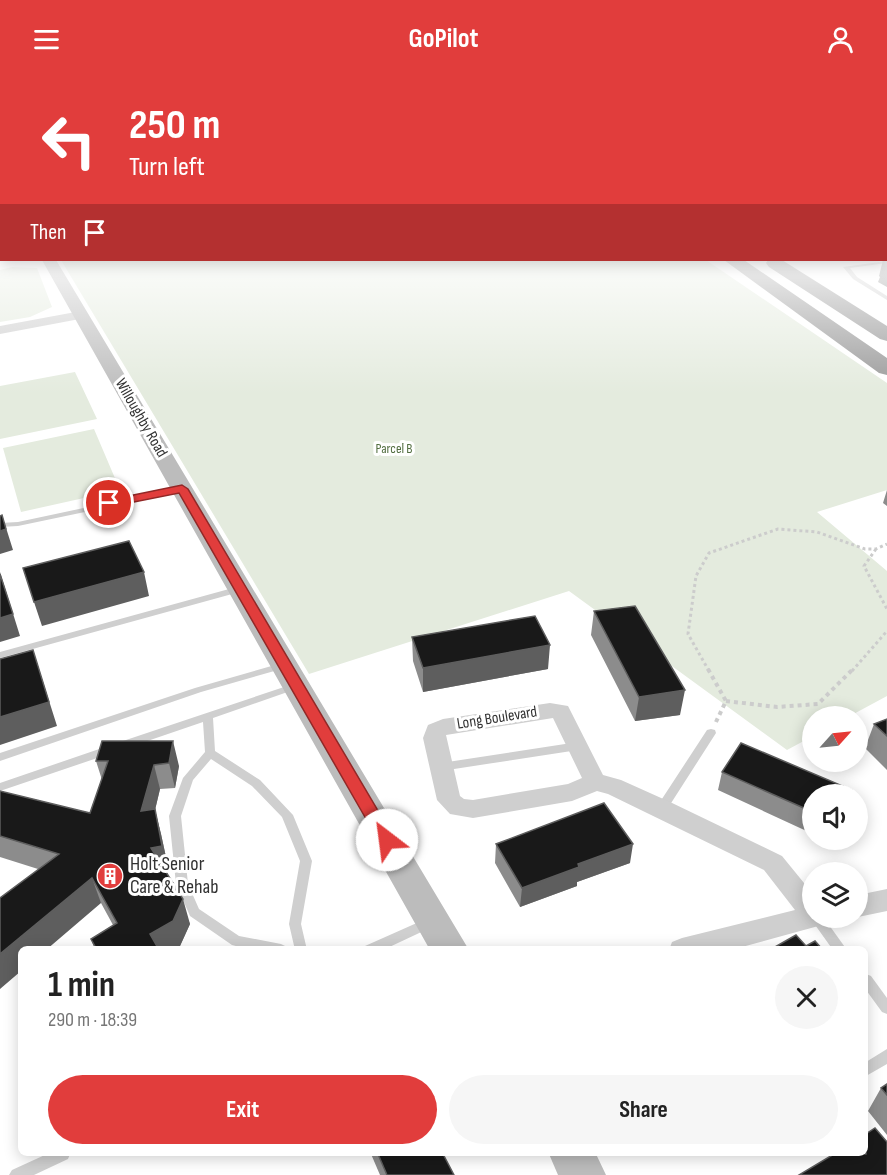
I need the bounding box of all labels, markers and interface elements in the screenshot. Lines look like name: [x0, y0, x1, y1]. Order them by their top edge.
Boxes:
icon: menu: [30, 23, 63, 56]
text: GoPilot: [409, 23, 478, 55]
icon: person: [824, 23, 857, 56]
text: 250 m: [129, 100, 220, 151]
icon: left: [30, 102, 108, 180]
text: Turn left: [129, 151, 205, 183]
icon: arrive: [78, 216, 111, 249]
text: Then: [30, 219, 66, 246]
street label: Willoughby Road: [111, 375, 171, 461]
park label: Parcel B: [375, 440, 413, 457]
pin: [83, 477, 134, 528]
icon: arrive: [92, 486, 125, 519]
street label: Long Boulevard: [455, 702, 539, 734]
north arrow: [802, 706, 868, 772]
map controls: [802, 706, 868, 928]
button: sound: [802, 784, 868, 850]
position arrow: [355, 808, 419, 872]
place label: Holt Senior Care & Rehab: [130, 852, 219, 899]
building icon: Holt Senior Care & Rehab: [95, 861, 125, 891]
button: layers: [802, 862, 868, 928]
text: 1 min: [48, 964, 115, 1007]
button: close: [775, 966, 838, 1029]
text: 290 m · 18:39: [48, 1008, 137, 1032]
button: Exit: [48, 1075, 437, 1144]
button: Share: [449, 1075, 838, 1144]

